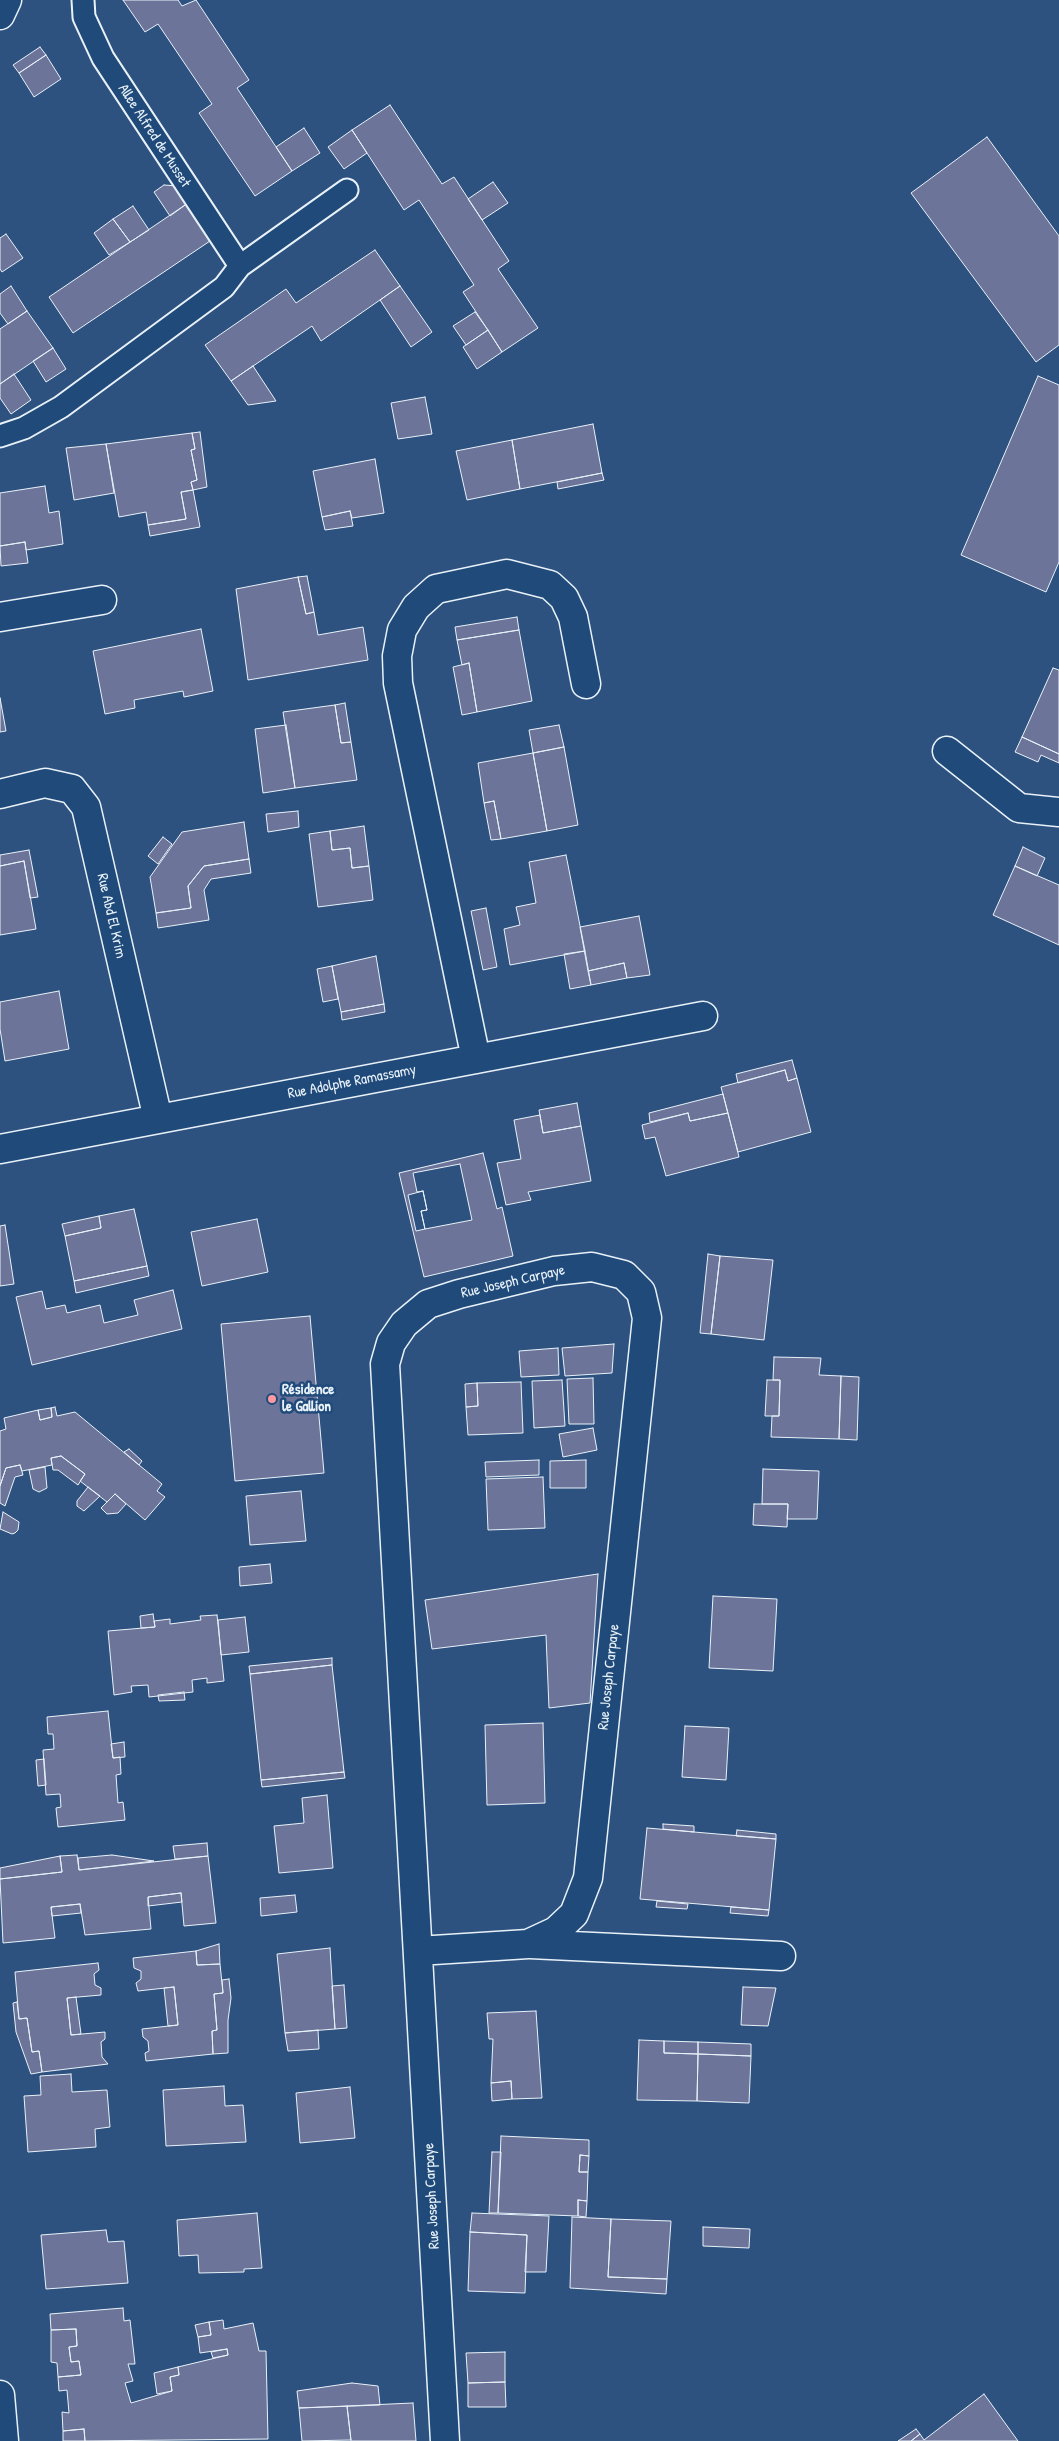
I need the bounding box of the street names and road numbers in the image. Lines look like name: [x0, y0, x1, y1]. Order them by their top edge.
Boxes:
street label: Allee Alfred de Musset: [114, 81, 194, 191]
street label: Rue Abd El Krim: [93, 872, 129, 960]
street label: Rue Adolphe Ramassamy: [286, 1061, 418, 1103]
street label: Rue Joseph Carpaye: [459, 1261, 567, 1303]
street label: Rue Joseph Carpaye: [594, 1623, 624, 1731]
street label: Rue Joseph Carpaye: [420, 2142, 444, 2250]

